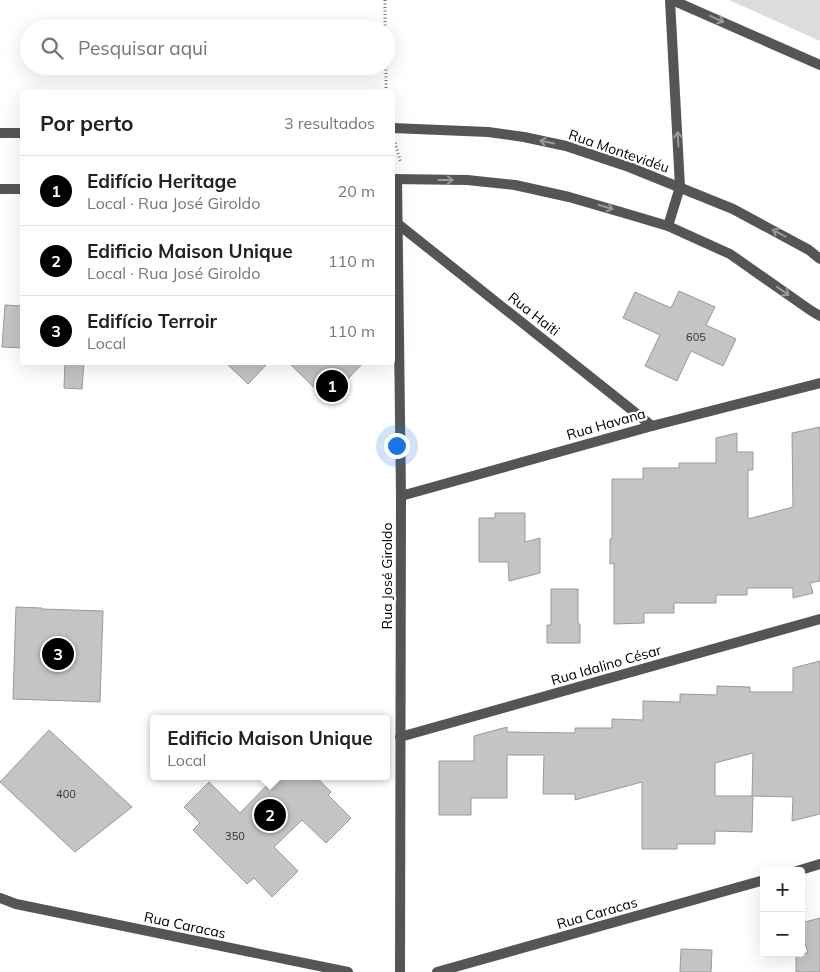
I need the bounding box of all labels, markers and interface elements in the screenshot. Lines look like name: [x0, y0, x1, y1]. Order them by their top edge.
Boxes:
one-way arrow: [709, 15, 724, 25]
search box: [20, 20, 395, 75]
icon: search: [38, 34, 66, 62]
text: Pesquisar aqui: [78, 36, 208, 60]
text: Por perto: [40, 110, 134, 136]
text: 3 resultados: [284, 113, 375, 133]
street label: Rua Montevidéu: [566, 125, 672, 177]
one-way arrow: [673, 131, 682, 147]
one-way arrow: [539, 137, 555, 146]
text: Edifício Heritage: [87, 169, 237, 193]
one-way arrow: [438, 175, 454, 184]
text: 1: [51, 181, 61, 201]
text: 20 m: [338, 181, 375, 201]
text: Local · Rua José Giroldo: [87, 193, 260, 213]
one-way arrow: [597, 203, 613, 213]
one-way arrow: [772, 228, 786, 238]
text: Edificio Maison Unique: [87, 239, 293, 263]
text: 2: [51, 251, 61, 271]
text: 110 m: [328, 251, 375, 271]
text: Local · Rua José Giroldo: [87, 263, 260, 283]
one-way arrow: [776, 286, 790, 296]
street label: Rua Haiti: [505, 288, 563, 340]
text: Edifício Terroir: [87, 309, 217, 333]
text: 3: [51, 321, 61, 341]
text: 110 m: [328, 321, 375, 341]
house number: 605: [686, 330, 706, 344]
text: Local: [87, 333, 126, 353]
pin: 1: [316, 367, 348, 405]
street label: Rua Havana: [565, 404, 647, 444]
your location: [384, 433, 410, 459]
street label: Rua José Giroldo: [378, 523, 396, 629]
pin: 3: [42, 635, 74, 673]
street label: Rua Idalino César: [549, 640, 664, 689]
popup: [150, 715, 390, 780]
text: Edificio Maison Unique: [167, 726, 373, 750]
text: Local: [167, 750, 206, 770]
house number: 400: [56, 787, 76, 801]
pin: 2: [254, 796, 286, 834]
house number: 350: [225, 829, 245, 843]
map controls: [760, 867, 805, 957]
button: +: [760, 867, 805, 912]
street label: Rua Caracas: [555, 893, 640, 933]
street label: Rua Caracas: [142, 908, 228, 942]
button: −: [760, 912, 805, 957]

